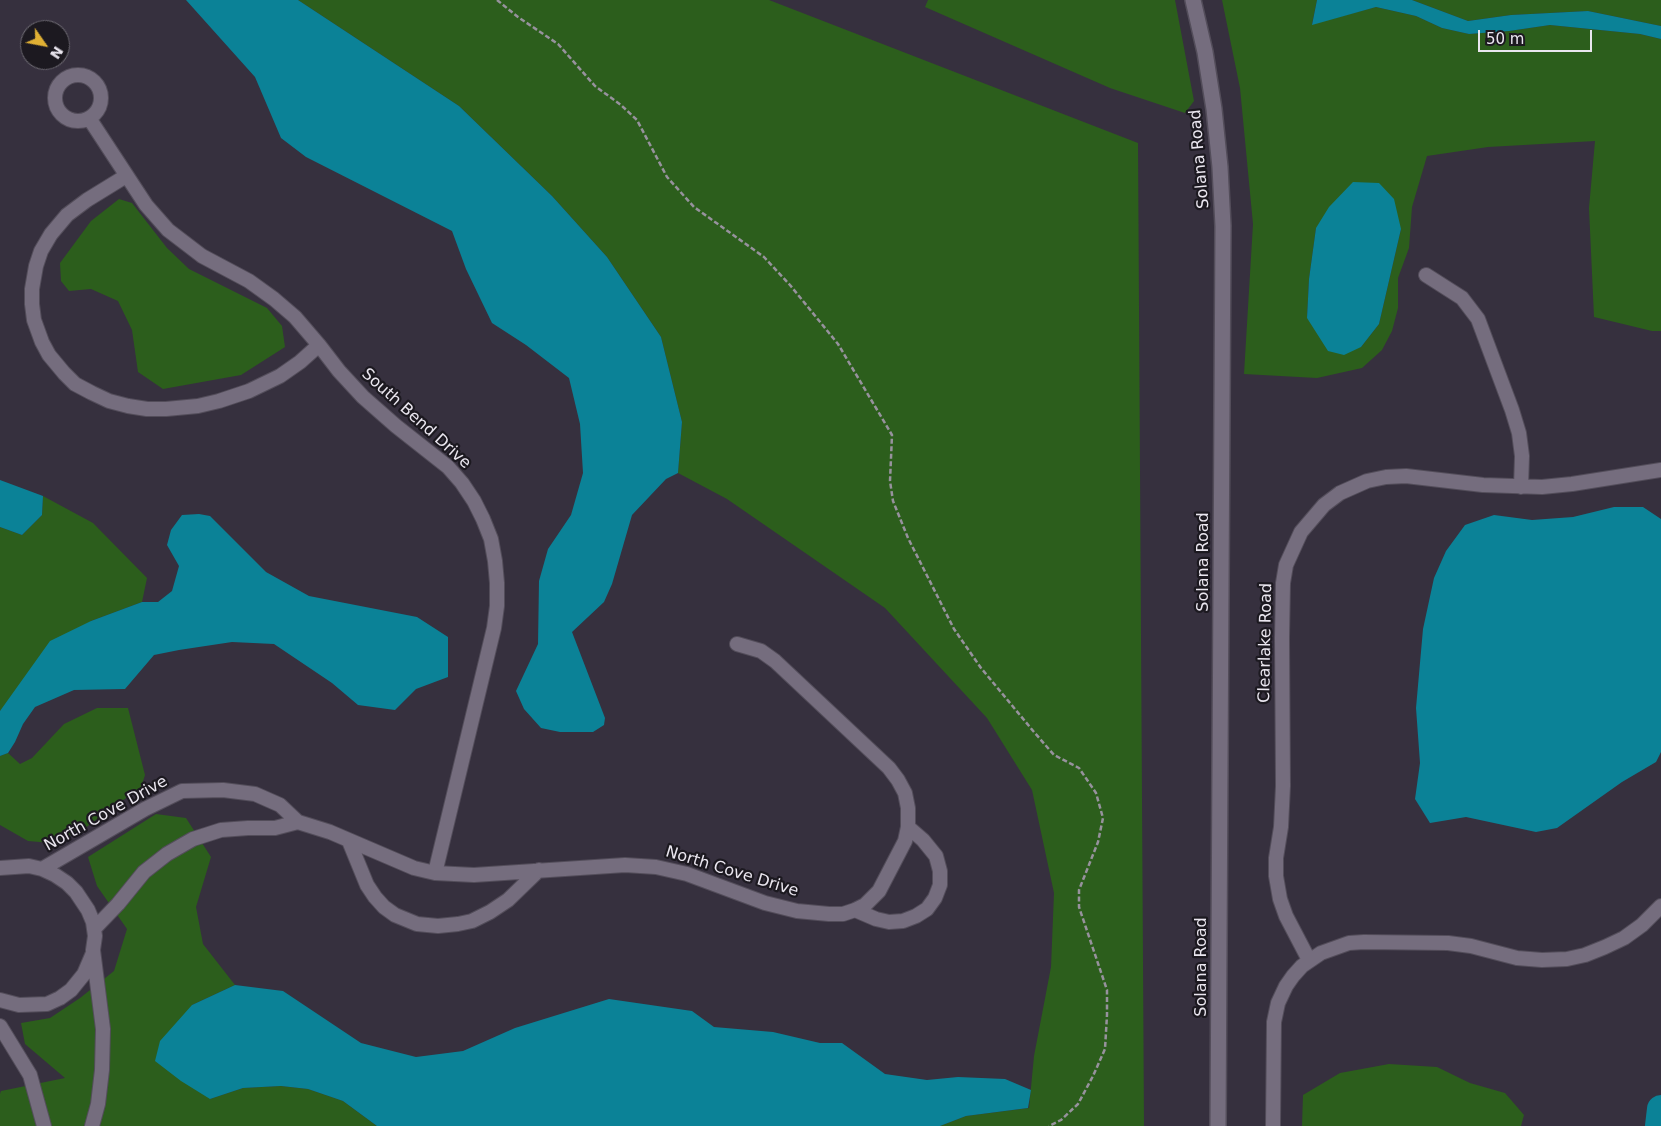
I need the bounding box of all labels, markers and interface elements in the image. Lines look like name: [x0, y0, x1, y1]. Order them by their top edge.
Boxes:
north arrow: [20, 20, 70, 70]
scale bar: [1481, 20, 1595, 52]
text: 50 m: [1486, 30, 1524, 48]
text: N: [47, 43, 67, 62]
street label: Solana Road: [1186, 109, 1214, 209]
street label: South Bend Drive: [357, 365, 475, 473]
street label: Solana Road: [1194, 512, 1214, 612]
street label: Clearlake Road: [1255, 583, 1277, 703]
street label: North Cove Drive: [41, 772, 171, 856]
street label: North Cove Drive: [663, 843, 801, 901]
street label: Solana Road: [1192, 917, 1212, 1017]

